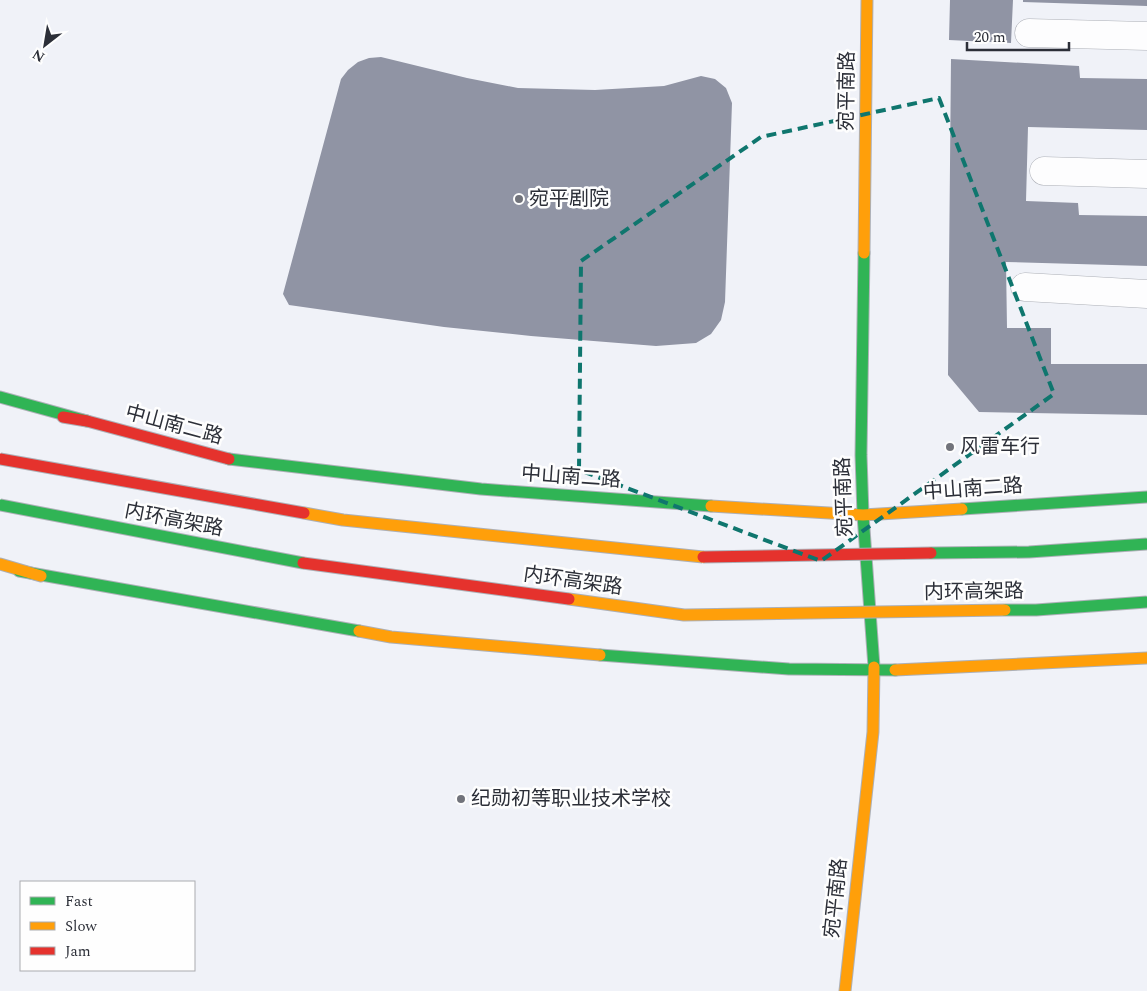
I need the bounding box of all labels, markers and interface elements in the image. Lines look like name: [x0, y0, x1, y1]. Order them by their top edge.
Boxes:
north arrow: [20, 20, 70, 70]
scale bar: [967, 20, 1070, 52]
text: 20 m: [974, 26, 1006, 49]
text: N: [28, 44, 49, 68]
street label: 宛平南路: [831, 51, 863, 131]
place label: 宛平剧院: [529, 184, 609, 214]
marker: 宛平剧院: [513, 193, 525, 205]
street label: 中山南二路: [122, 398, 226, 452]
place label: 风雷车行: [960, 432, 1040, 462]
marker: 风雷车行: [944, 441, 956, 453]
street label: 宛平南路: [828, 457, 860, 537]
street label: 中山南二路: [520, 459, 622, 495]
street label: 中山南二路: [922, 471, 1024, 507]
street label: 内环高架路: [122, 496, 226, 544]
street label: 内环高架路: [521, 559, 625, 603]
street label: 内环高架路: [924, 576, 1024, 608]
place label: 纪勋初等职业技术学校: [471, 784, 671, 814]
marker: 纪勋初等职业技术学校: [455, 793, 467, 805]
street label: 宛平南路: [817, 857, 855, 939]
legend: [20, 881, 195, 971]
text: Fast: [65, 890, 93, 913]
text: Slow: [65, 915, 97, 938]
text: Jam: [65, 940, 91, 963]

